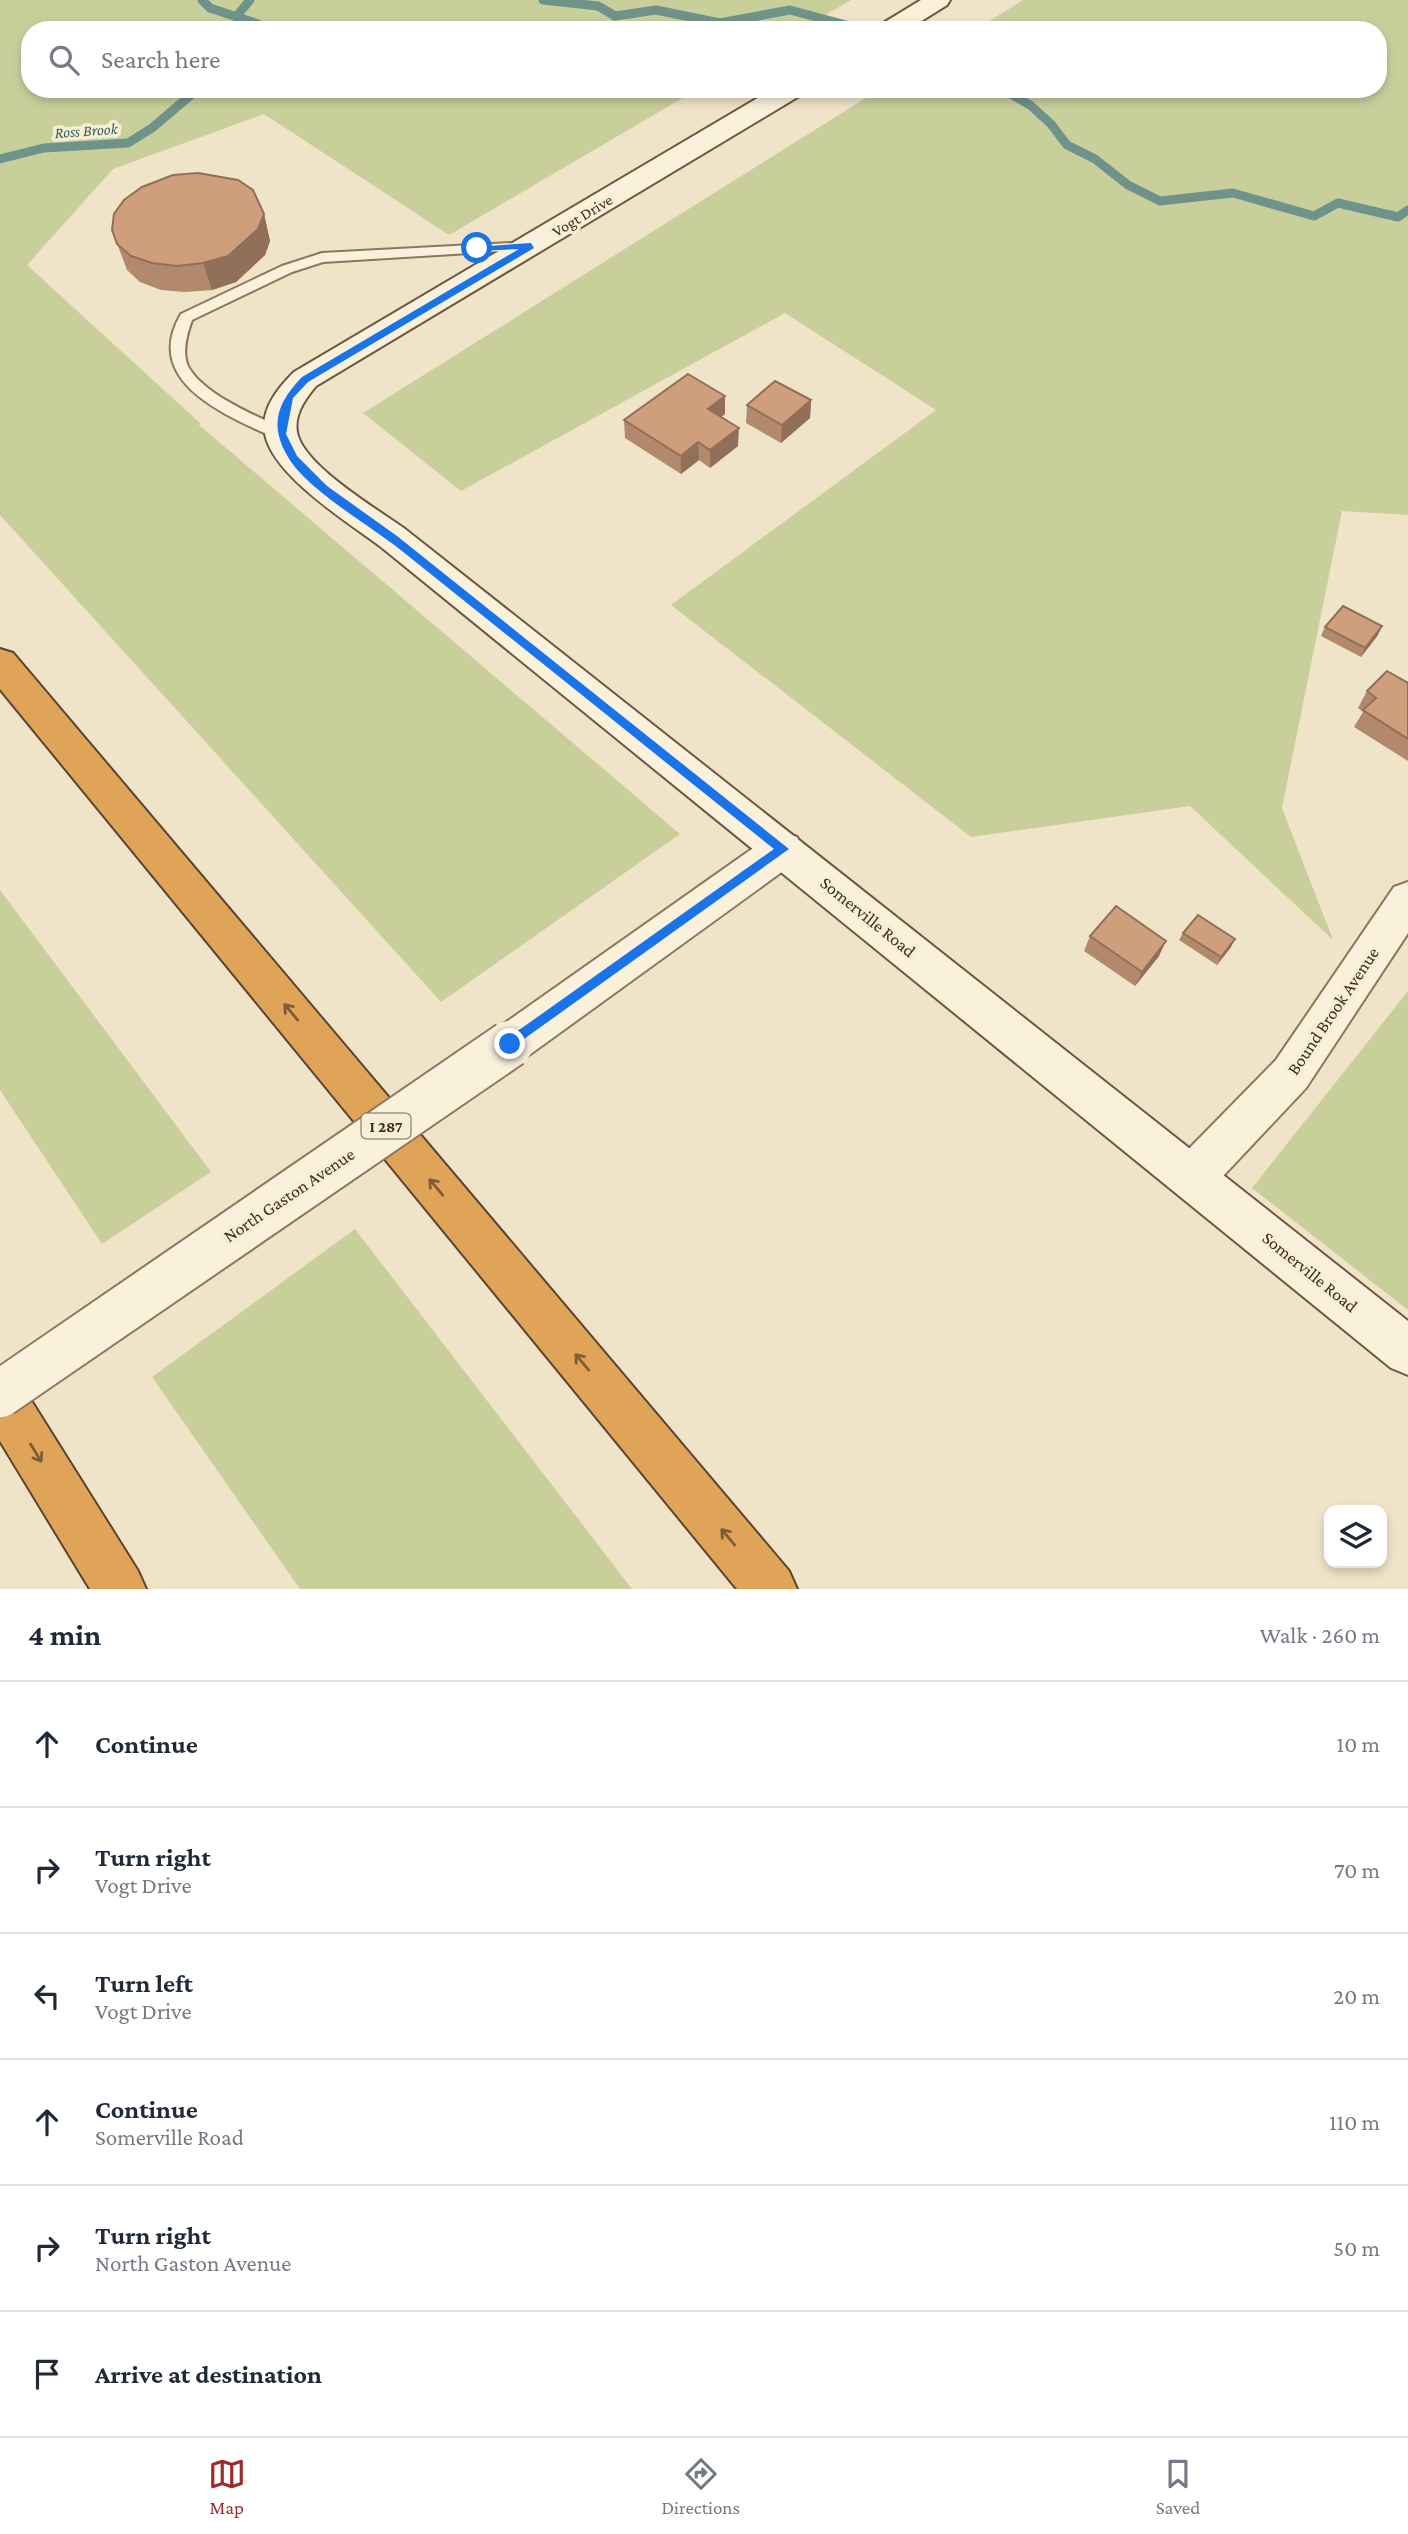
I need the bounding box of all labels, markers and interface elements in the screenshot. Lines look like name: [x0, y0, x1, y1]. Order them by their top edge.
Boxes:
search box: [21, 21, 1387, 98]
icon: search: [45, 41, 83, 79]
text: Search here: [101, 45, 220, 74]
water label: Ross Brook: [54, 120, 119, 141]
street label: Vogt Drive: [549, 191, 616, 241]
route start: [461, 232, 492, 263]
street label: Somerville Road: [816, 873, 920, 962]
street label: Bound Brook Avenue: [1283, 943, 1383, 1079]
one-way arrow: [283, 1004, 298, 1022]
route end: [494, 1028, 525, 1059]
road number: I 287: [362, 1114, 410, 1138]
street label: North Gaston Avenue: [220, 1144, 358, 1246]
one-way arrow: [428, 1178, 444, 1196]
street label: Somerville Road: [1258, 1228, 1362, 1317]
one-way arrow: [574, 1353, 590, 1371]
one-way arrow: [29, 1443, 43, 1463]
map controls: [1324, 1505, 1387, 1568]
button: layers: [1324, 1505, 1387, 1568]
one-way arrow: [720, 1528, 735, 1546]
text: 4 min: [28, 1618, 101, 1651]
text: Walk · 260 m: [1260, 1622, 1380, 1648]
icon: ahead: [28, 1725, 66, 1763]
text: Continue: [95, 1730, 198, 1759]
text: 10 m: [1337, 1731, 1380, 1757]
text: Turn right: [95, 1843, 211, 1872]
icon: right: [28, 1851, 66, 1889]
text: 70 m: [1334, 1857, 1380, 1883]
text: Vogt Drive: [95, 1872, 192, 1898]
text: Turn left: [95, 1969, 193, 1998]
icon: left: [28, 1977, 66, 2015]
text: 20 m: [1333, 1983, 1380, 2009]
text: Vogt Drive: [95, 1998, 192, 2024]
text: Continue: [95, 2095, 198, 2124]
icon: ahead: [28, 2103, 66, 2141]
text: 110 m: [1329, 2109, 1380, 2135]
text: Somerville Road: [95, 2124, 244, 2150]
text: Turn right: [95, 2221, 211, 2250]
icon: right: [28, 2229, 66, 2267]
text: 50 m: [1333, 2235, 1380, 2261]
text: North Gaston Avenue: [95, 2250, 291, 2276]
icon: arrive: [28, 2355, 66, 2393]
text: Arrive at destination: [95, 2360, 322, 2389]
tab: Map: [208, 2455, 246, 2518]
tab: Directions: [661, 2455, 740, 2518]
tab: Saved: [1156, 2455, 1200, 2518]

